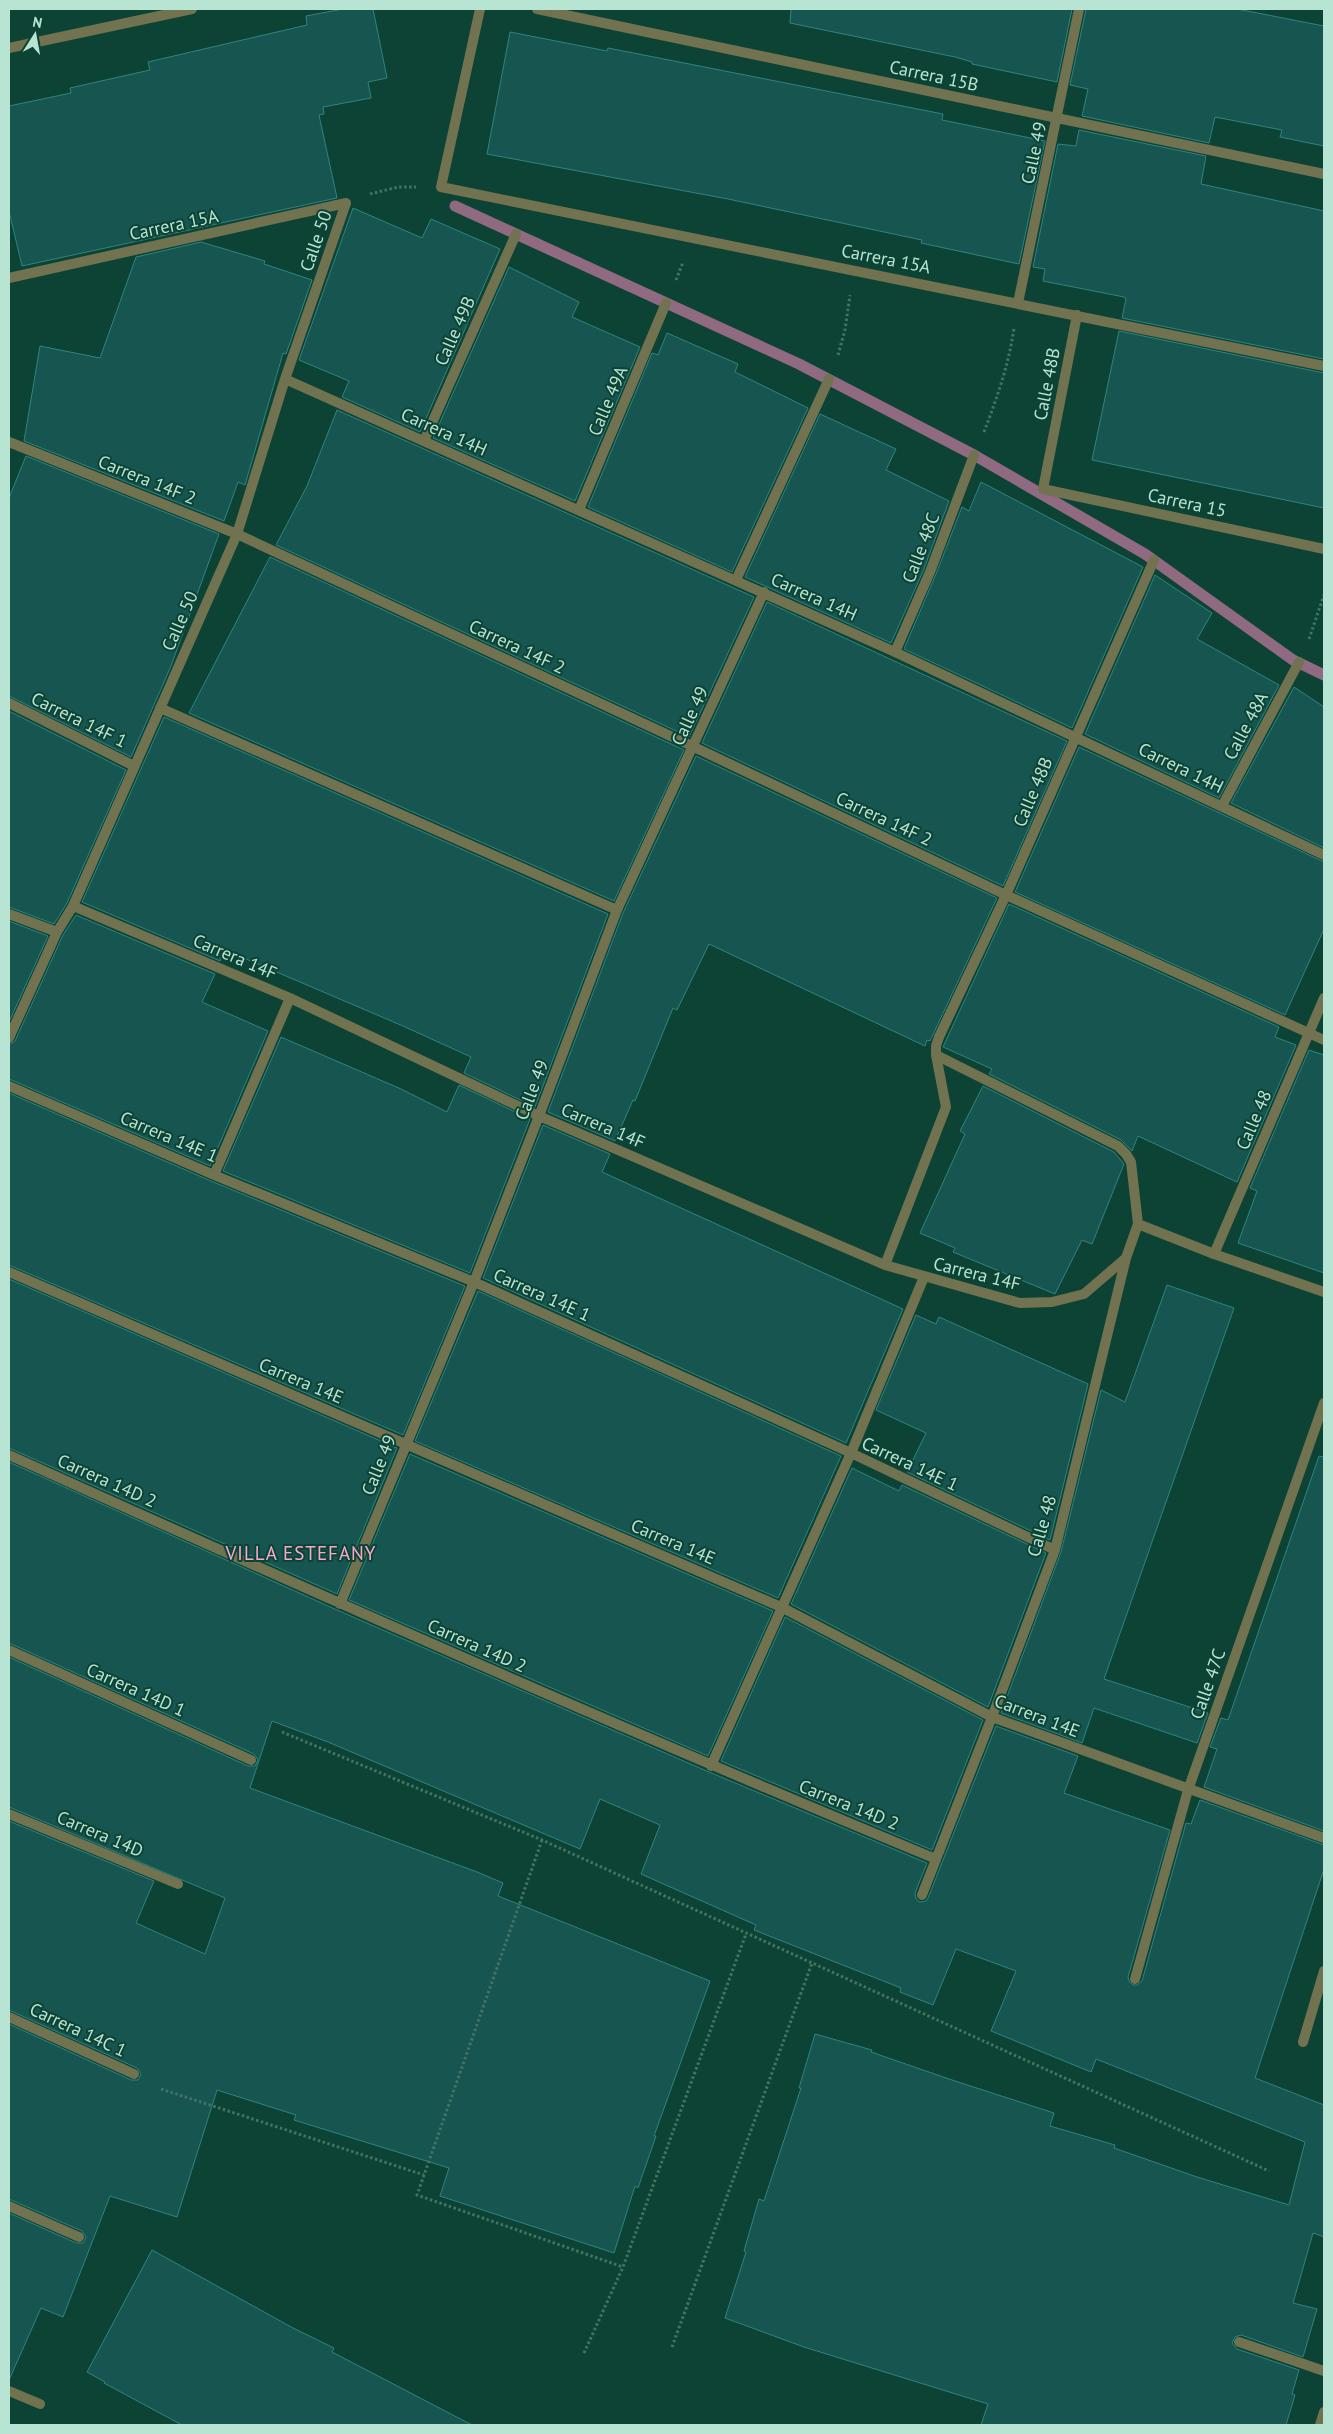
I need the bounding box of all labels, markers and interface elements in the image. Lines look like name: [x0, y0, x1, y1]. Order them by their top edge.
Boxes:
north arrow: [10, 10, 60, 60]
text: N: [31, 13, 44, 32]
street label: Carrera 15B: [888, 55, 981, 96]
street label: Calle 49: [1016, 120, 1051, 186]
street label: Carrera 15A: [127, 204, 221, 245]
street label: Calle 50: [294, 207, 337, 274]
street label: Carrera 15A: [840, 239, 933, 279]
street label: Calle 49B: [429, 293, 480, 369]
street label: Calle 48B: [1028, 346, 1065, 422]
street label: Calle 49A: [583, 362, 633, 439]
street label: Carrera 14H: [398, 402, 491, 461]
street label: Carrera 14F 2: [95, 449, 200, 510]
street label: Carrera 15: [1146, 483, 1229, 522]
street label: Calle 48C: [897, 509, 944, 586]
street label: Carrera 14H: [768, 567, 861, 626]
street label: Calle 50: [156, 587, 203, 654]
street label: Carrera 14F 2: [465, 614, 569, 679]
street label: Calle 49: [666, 682, 713, 749]
street label: Carrera 14F 1: [28, 686, 131, 753]
street label: Calle 48A: [1218, 687, 1273, 764]
street label: Carrera 14H: [1135, 737, 1228, 798]
street label: Calle 48B: [1008, 753, 1057, 830]
street label: Carrera 14F 2: [832, 786, 936, 851]
street label: Carrera 14F: [190, 929, 281, 985]
street label: Calle 49: [510, 1056, 554, 1123]
street label: Calle 48: [1231, 1086, 1276, 1153]
street label: Carrera 14F: [558, 1098, 649, 1154]
street label: Carrera 14E 1: [117, 1106, 222, 1167]
street label: Carrera 14F: [931, 1252, 1023, 1295]
street label: Carrera 14E 1: [490, 1263, 594, 1326]
street label: Carrera 14E: [256, 1352, 347, 1409]
street label: Calle 49: [356, 1431, 401, 1498]
street label: Carrera 14E 1: [858, 1431, 962, 1496]
street label: Carrera 14D 2: [54, 1448, 160, 1513]
street label: Calle 48: [1022, 1492, 1061, 1559]
street label: Carrera 14E: [628, 1513, 719, 1570]
district label: VILLA ESTEFANY: [225, 1541, 376, 1565]
street label: Carrera 14D 2: [424, 1613, 530, 1678]
street label: Calle 47C: [1185, 1646, 1230, 1722]
street label: Carrera 14D 1: [83, 1657, 189, 1722]
street label: Carrera 14E: [991, 1689, 1083, 1742]
street label: Carrera 14D 2: [796, 1774, 903, 1835]
street label: Carrera 14D: [54, 1805, 147, 1862]
street label: Carrera 14C 1: [26, 1997, 130, 2062]

